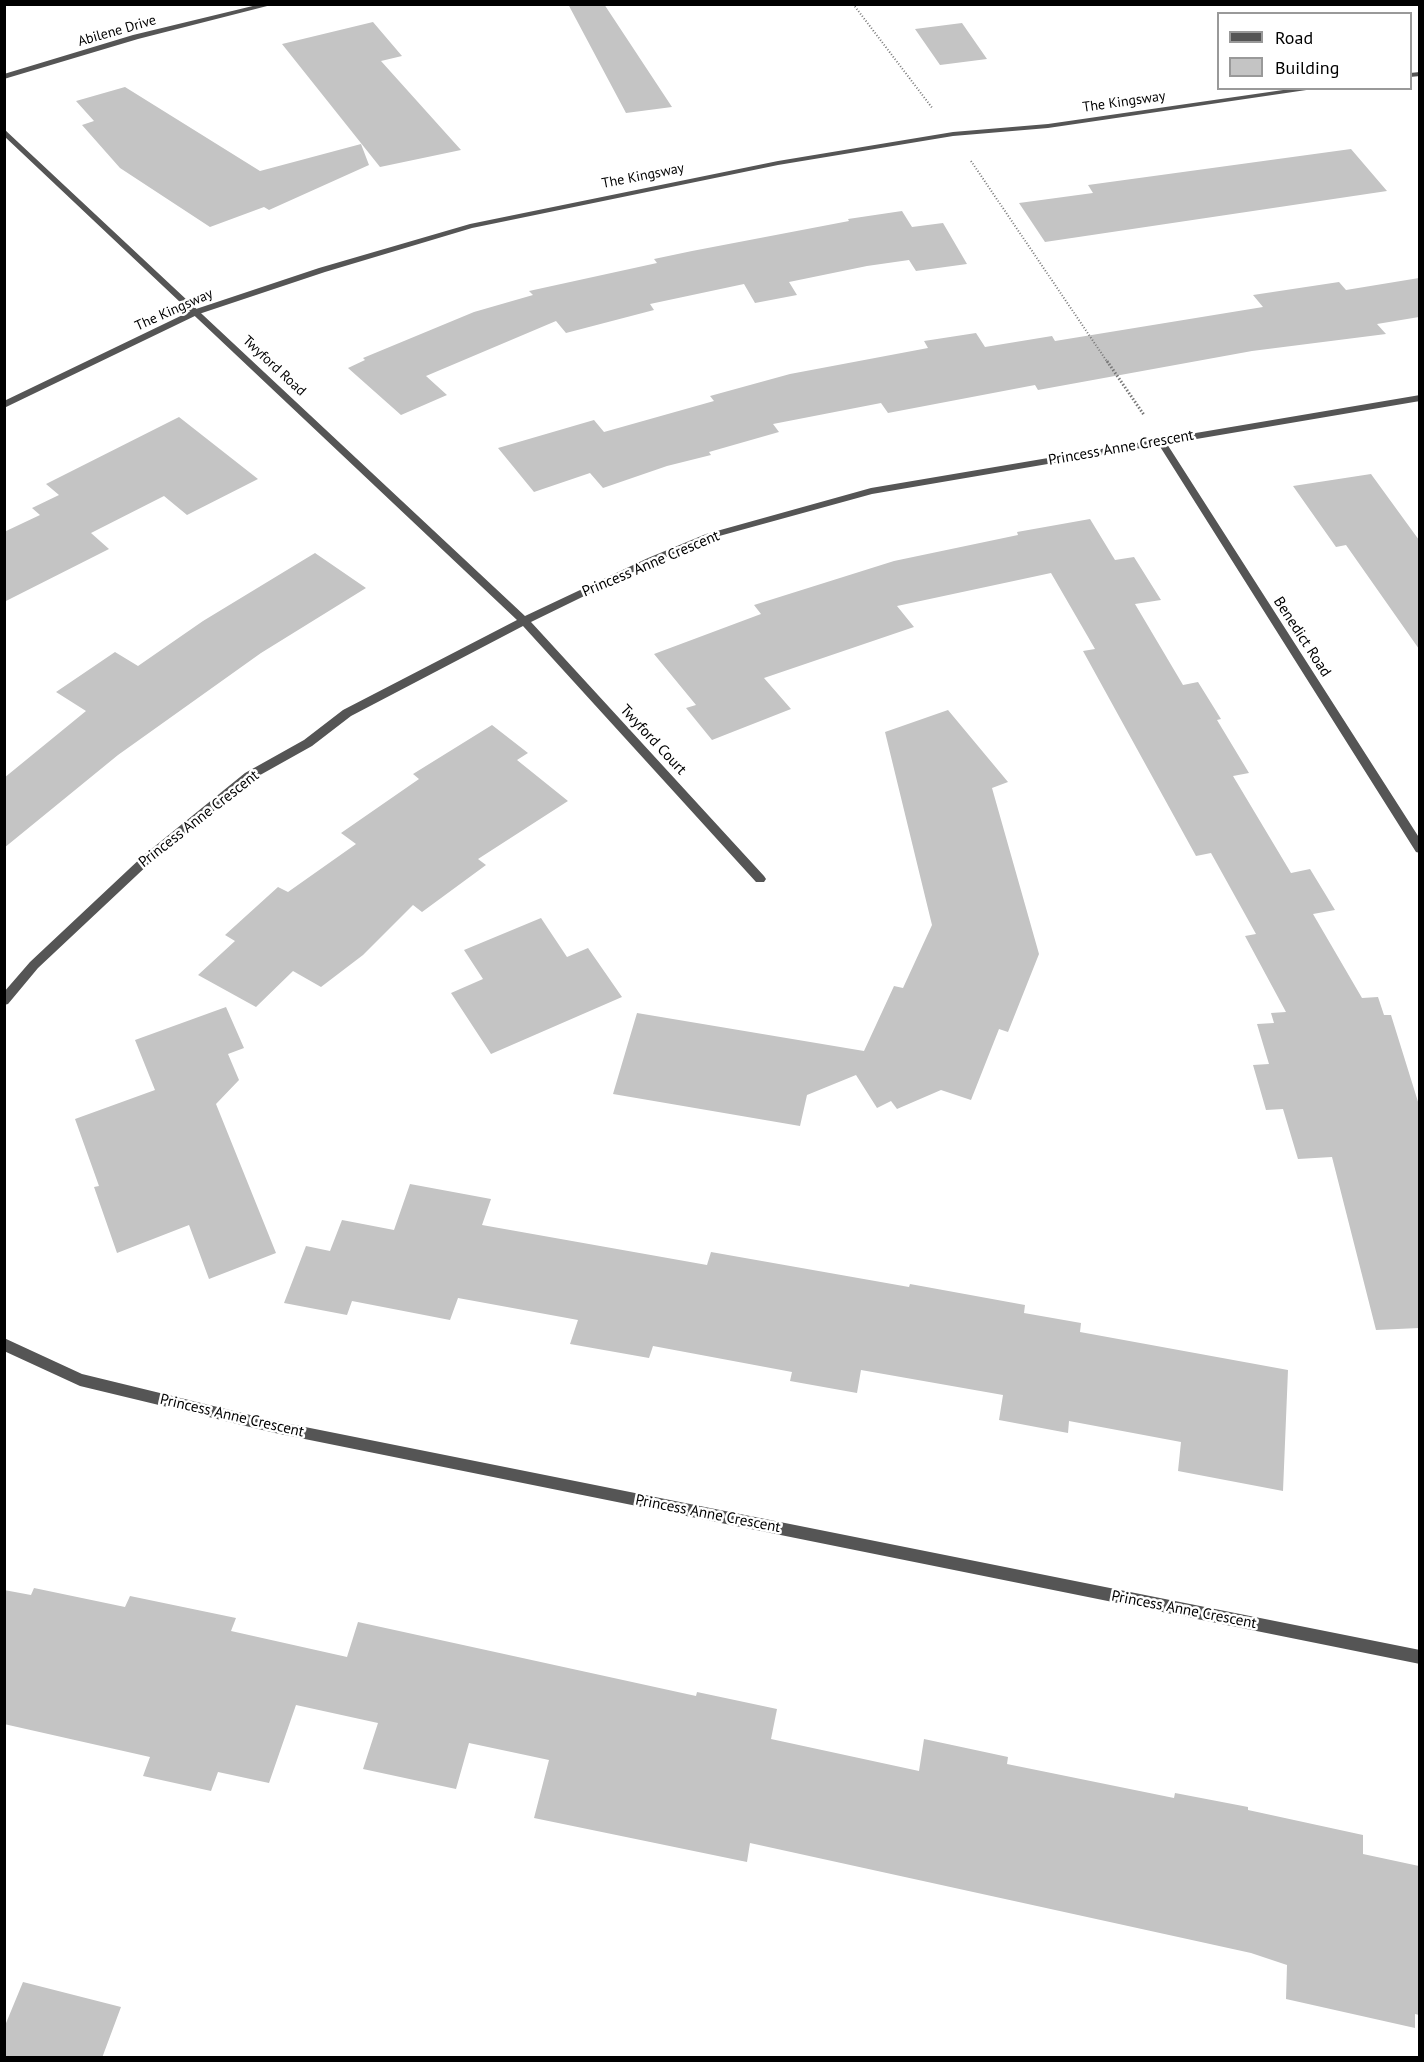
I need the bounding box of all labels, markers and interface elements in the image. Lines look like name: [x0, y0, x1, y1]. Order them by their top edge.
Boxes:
street label: Abilene Drive: [76, 12, 158, 50]
legend: [1217, 12, 1412, 90]
text: Road: [1275, 26, 1313, 49]
text: Building: [1275, 56, 1339, 79]
street label: The Kingsway: [1082, 88, 1166, 116]
street label: The Kingsway: [600, 160, 686, 192]
street label: The Kingsway: [132, 285, 216, 335]
street label: Twyford Road: [239, 332, 309, 400]
street label: Princess Anne Crescent: [1047, 426, 1195, 470]
street label: Princess Anne Crescent: [580, 527, 722, 601]
street label: Benedict Road: [1269, 594, 1335, 680]
street label: Twyford Court: [616, 701, 690, 779]
street label: Princess Anne Crescent: [135, 767, 263, 871]
street label: Princess Anne Crescent: [158, 1391, 306, 1441]
street label: Princess Anne Crescent: [634, 1491, 782, 1537]
street label: Princess Anne Crescent: [1110, 1587, 1258, 1633]

